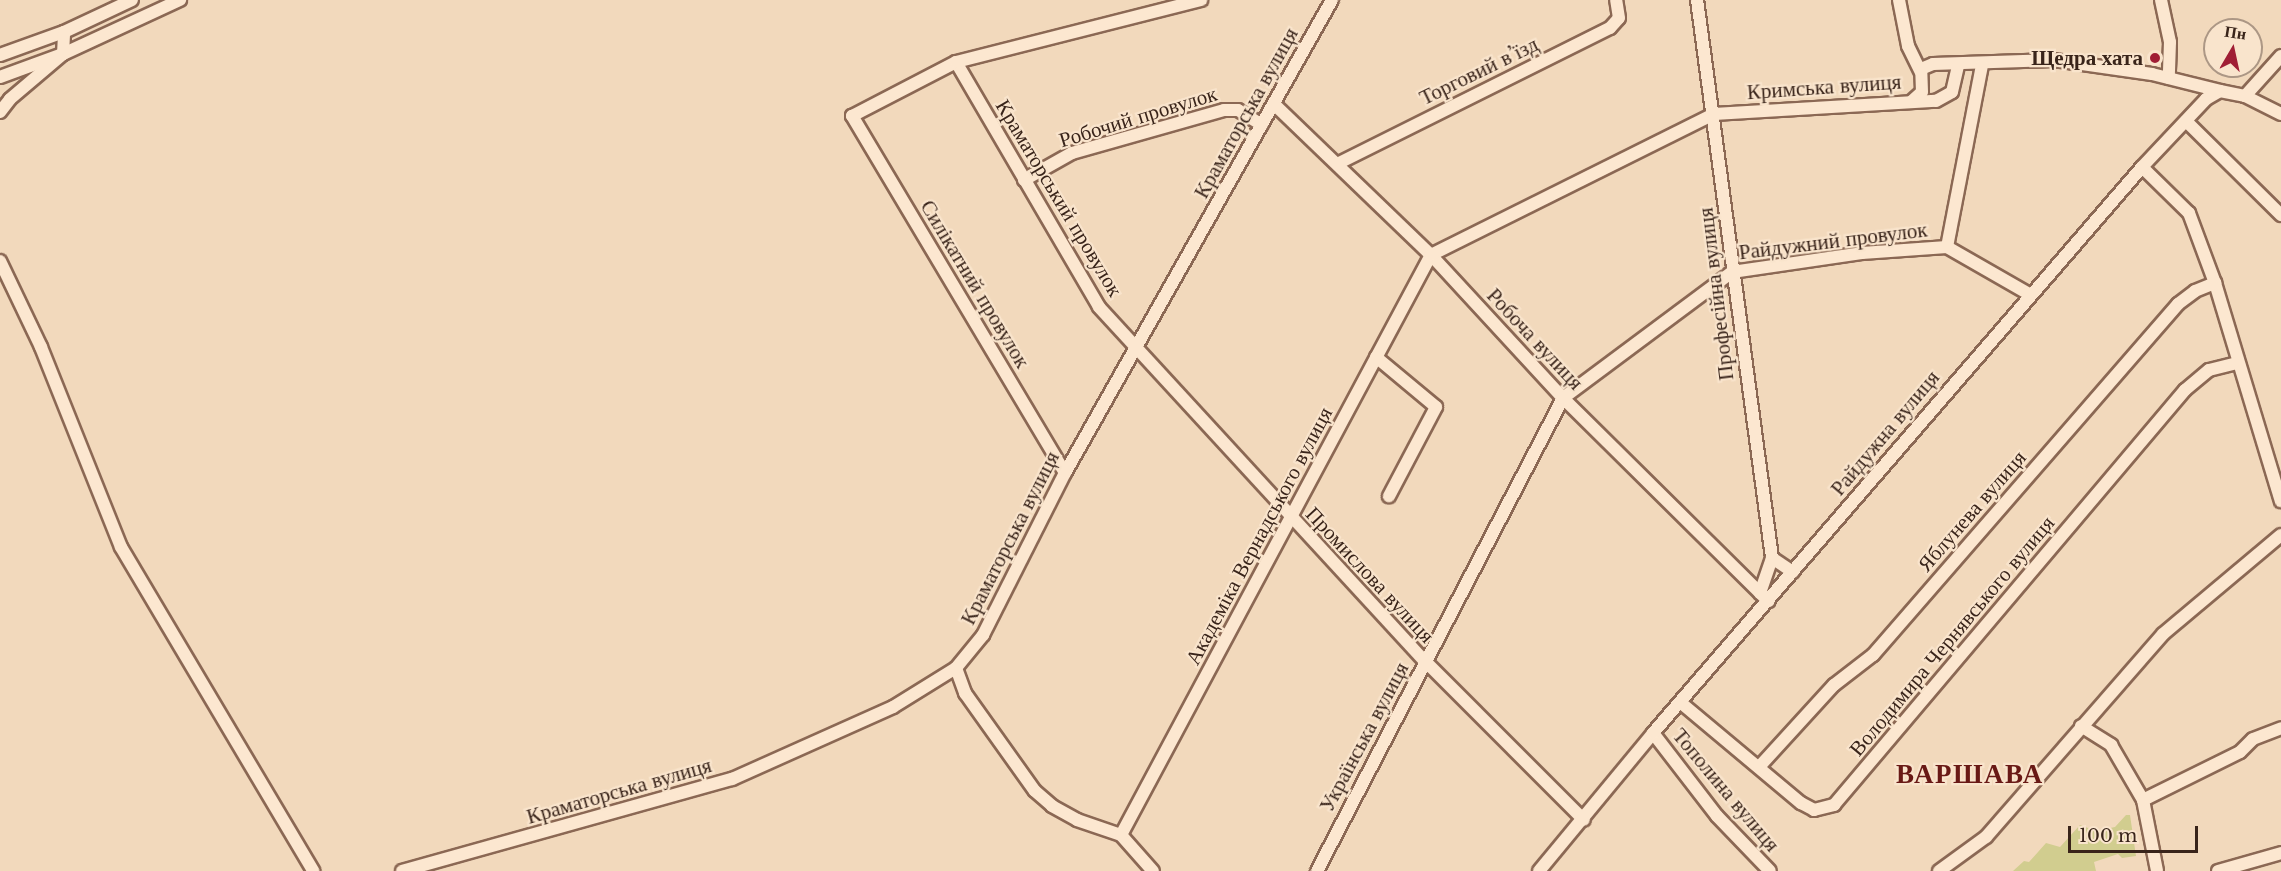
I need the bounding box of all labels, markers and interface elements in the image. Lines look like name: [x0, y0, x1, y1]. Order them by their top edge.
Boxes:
north arrow: [2203, 18, 2263, 78]
text: Пн: [2223, 21, 2248, 44]
street label: Краматорська вулиця: [1189, 23, 1303, 203]
street label: Торговий в’їзд: [1416, 31, 1542, 111]
place label: Щедра хата: [2031, 45, 2143, 71]
marker: Щедра хата: [2148, 51, 2162, 65]
street label: Кримська вулиця: [1746, 69, 1902, 105]
street label: Робочий провулок: [1056, 81, 1220, 153]
street label: Краматорський провулок: [990, 95, 1128, 301]
street label: Силікатний провулок: [915, 196, 1035, 372]
street label: Професійна вулиця: [1693, 206, 1739, 382]
street label: Райдужний провулок: [1737, 217, 1929, 265]
street label: Робоча вулиця: [1482, 283, 1588, 395]
street label: Райдужна вулиця: [1825, 365, 1945, 501]
street label: Академіка Вернадського вулиця: [1180, 403, 1338, 669]
street label: Яблунева вулиця: [1913, 445, 2031, 577]
street label: Краматорська вулиця: [955, 447, 1065, 629]
street label: Промислова вулиця: [1300, 502, 1440, 648]
street label: Володимира Чернявського вулиця: [1844, 511, 2060, 761]
street label: Українська вулиця: [1314, 658, 1414, 816]
street label: Тополина вулиця: [1667, 723, 1785, 857]
street label: Краматорська вулиця: [524, 753, 714, 829]
district label: ВАРШАВА: [1896, 758, 2044, 790]
scale bar: [2071, 814, 2202, 852]
text: 100 m: [2079, 825, 2137, 847]

